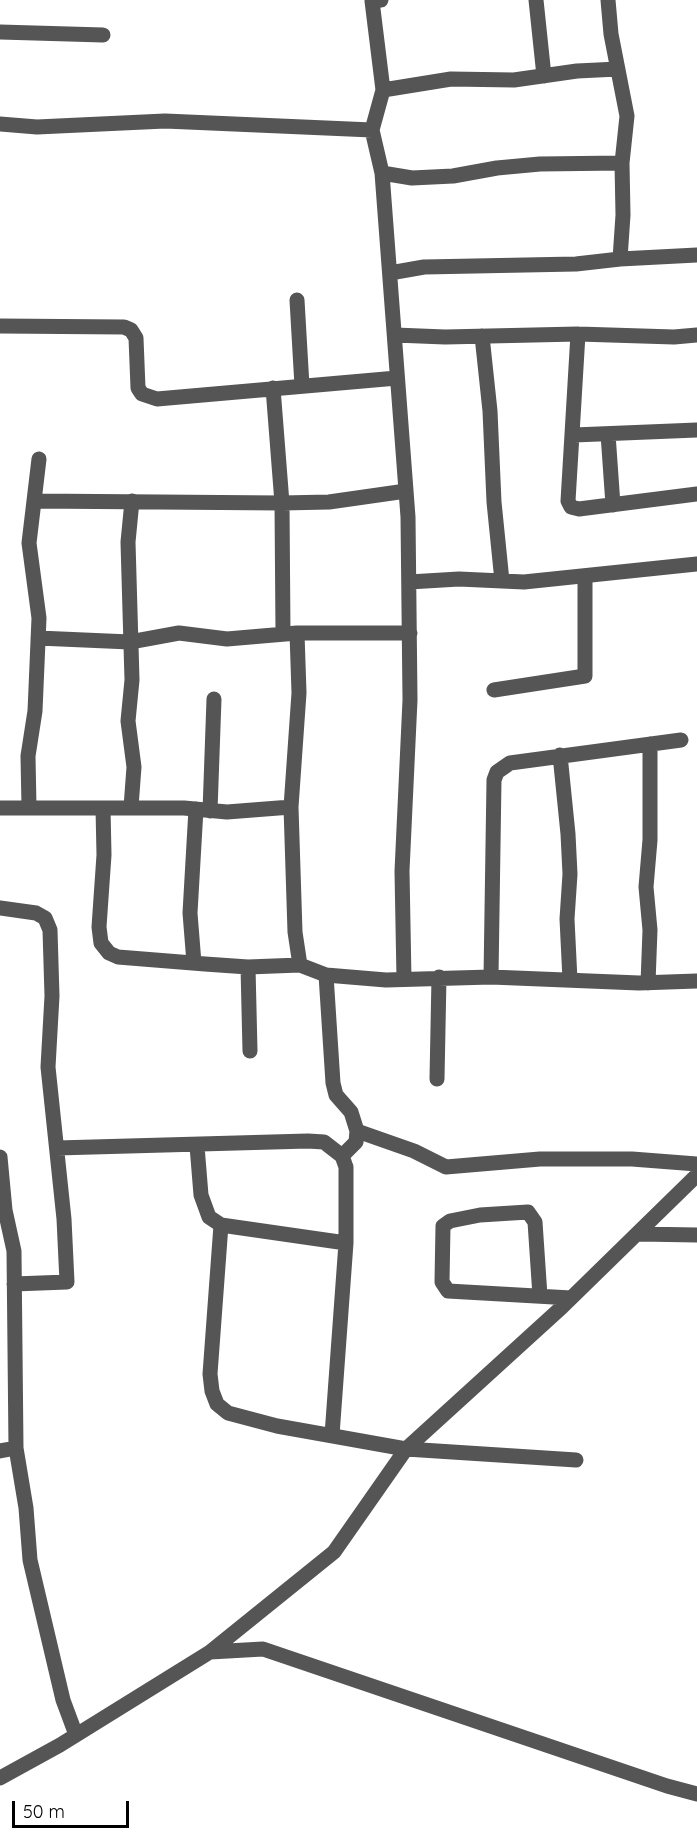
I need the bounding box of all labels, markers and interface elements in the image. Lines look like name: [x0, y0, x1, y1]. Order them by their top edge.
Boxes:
scale bar: [15, 1789, 132, 1827]
text: 50 m: [23, 1800, 65, 1823]

